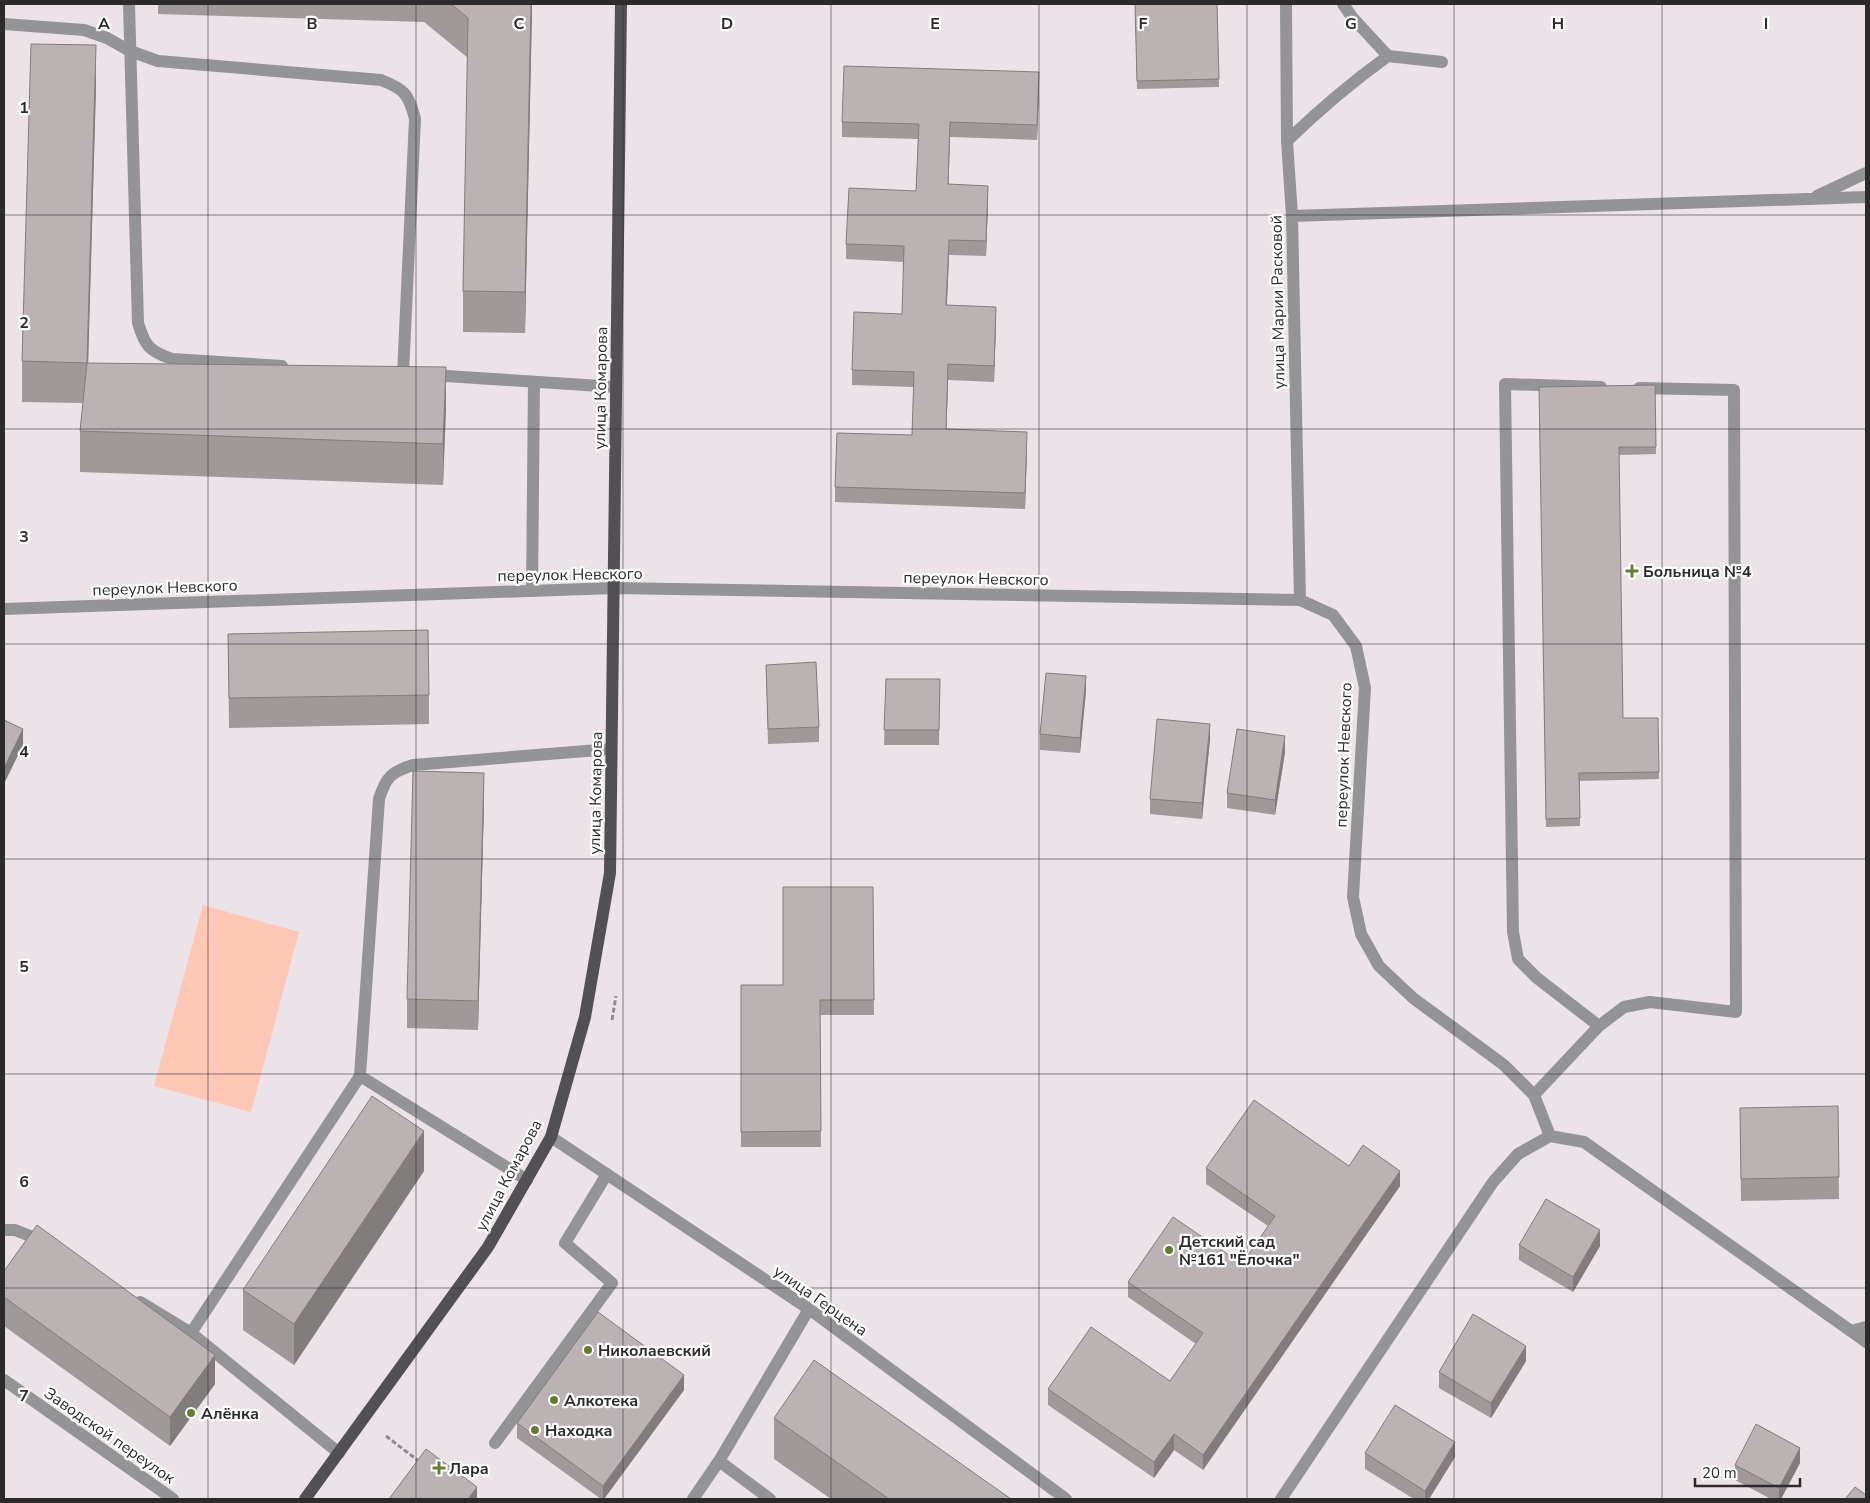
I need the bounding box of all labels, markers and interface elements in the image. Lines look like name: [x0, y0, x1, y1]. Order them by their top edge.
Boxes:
text: A: [98, 13, 110, 35]
text: B: [306, 13, 318, 35]
text: C: [514, 13, 525, 35]
text: D: [721, 13, 733, 35]
text: E: [930, 13, 940, 35]
text: F: [1139, 13, 1148, 35]
text: G: [1345, 13, 1357, 35]
text: H: [1552, 13, 1564, 35]
text: I: [1764, 13, 1768, 35]
text: 1: [19, 97, 29, 119]
street label: улица Марии Расковой: [1265, 215, 1291, 389]
text: 2: [19, 312, 29, 334]
street label: улица Комарова: [589, 326, 613, 450]
text: 3: [19, 526, 29, 548]
place label: Больница №4: [1643, 561, 1752, 583]
street label: переулок Невского: [497, 563, 643, 587]
marker: Больница №4: [1625, 564, 1639, 578]
street label: переулок Невского: [903, 567, 1049, 591]
street label: переулок Невского: [92, 574, 238, 602]
street label: переулок Невского: [1330, 682, 1358, 828]
street label: улица Комарова: [584, 731, 608, 855]
text: 4: [19, 741, 29, 763]
text: 5: [19, 956, 29, 978]
street label: улица Комарова: [470, 1116, 547, 1235]
text: 6: [19, 1171, 29, 1193]
place label: Детский сад №161 "Ёлочка": [1179, 1231, 1300, 1271]
marker: Детский сад №161 "Ёлочка": [1163, 1244, 1175, 1256]
street label: улица Герцена: [769, 1260, 872, 1341]
place label: Николаевский: [598, 1340, 711, 1362]
marker: Николаевский: [582, 1344, 594, 1356]
street label: Заводской переулок: [40, 1382, 180, 1490]
text: 7: [19, 1385, 29, 1407]
place label: Алкотека: [564, 1390, 638, 1412]
marker: Алкотека: [548, 1394, 560, 1406]
place label: Алёнка: [201, 1403, 259, 1425]
marker: Алёнка: [185, 1407, 197, 1419]
place label: Находка: [545, 1420, 612, 1442]
marker: Находка: [529, 1424, 541, 1436]
scale bar: [1695, 1456, 1800, 1488]
place label: Лара: [449, 1458, 489, 1480]
marker: Лара: [433, 1462, 445, 1474]
text: 20 m: [1702, 1463, 1737, 1483]

